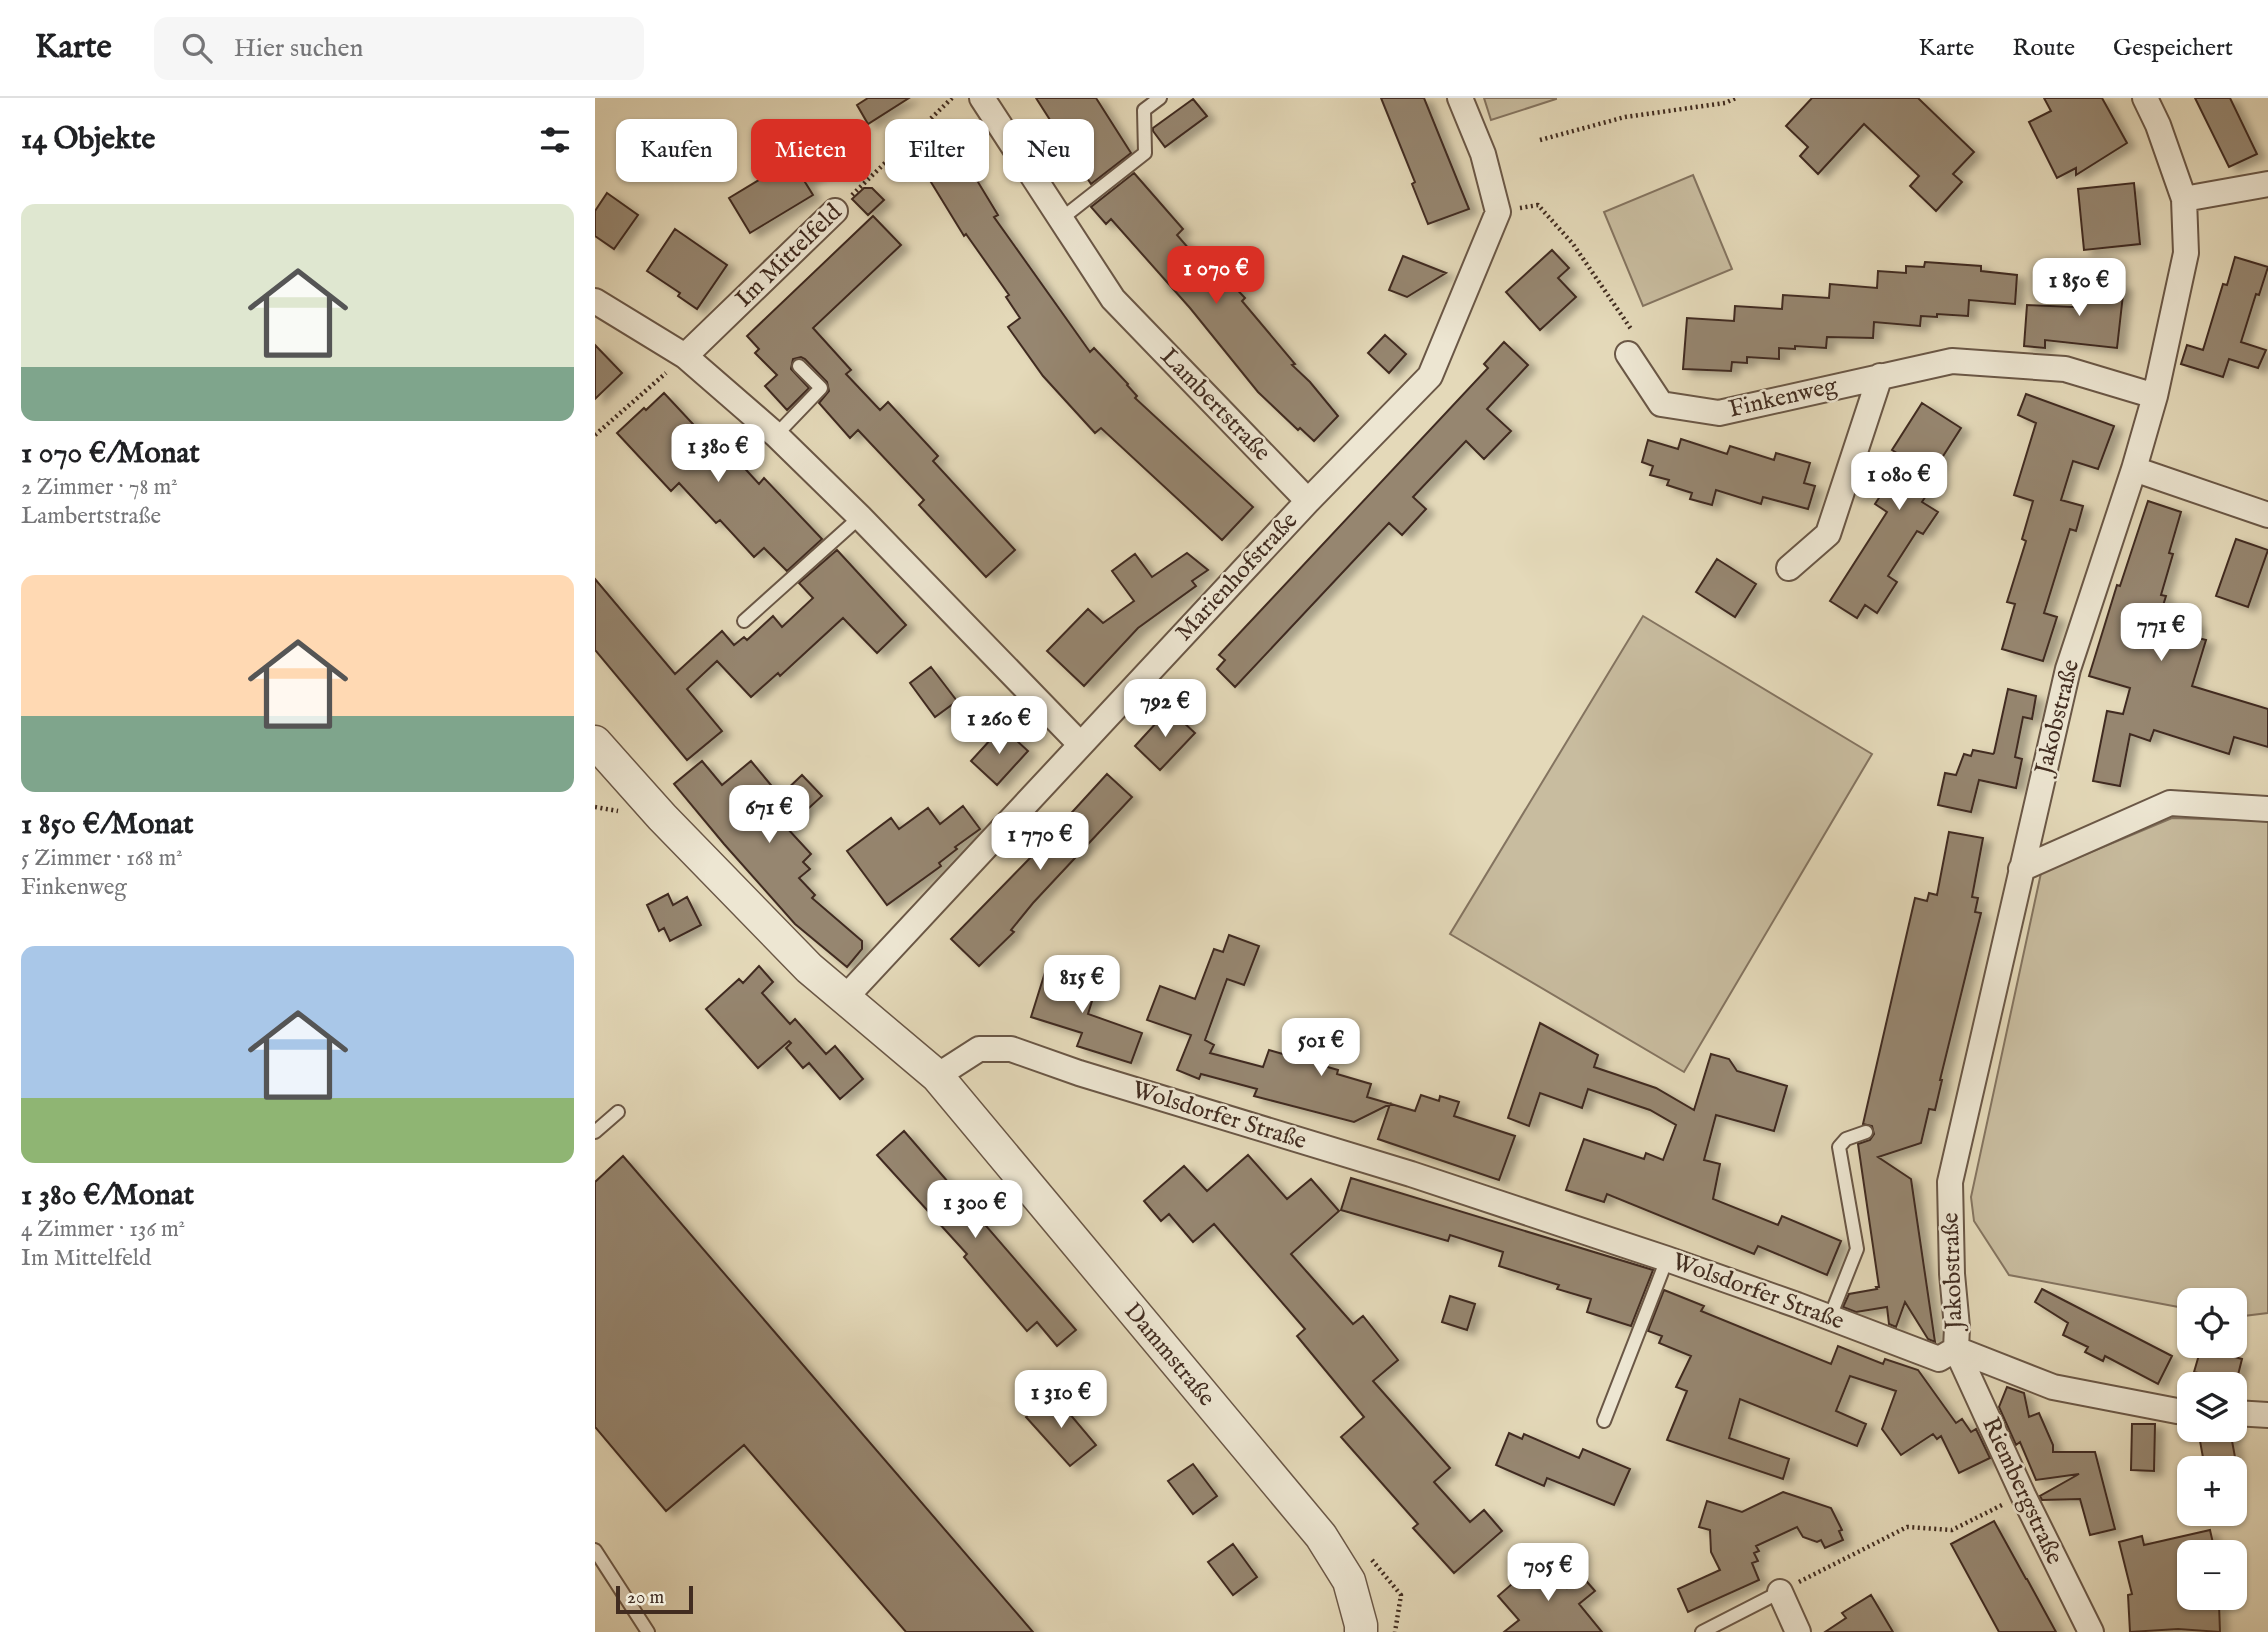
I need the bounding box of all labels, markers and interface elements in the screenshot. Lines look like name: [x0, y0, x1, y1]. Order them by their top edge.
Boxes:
search box: [154, 17, 644, 80]
text: Karte: [35, 27, 112, 69]
icon: search: [178, 29, 216, 67]
text: Hier suchen: [234, 32, 363, 65]
text: Karte: [1919, 33, 1974, 64]
text: Route: [2012, 33, 2075, 64]
text: Gespeichert: [2113, 33, 2233, 64]
chip: Kaufen: [616, 119, 737, 182]
chip: Mieten: [751, 119, 871, 182]
chip: Filter: [885, 119, 989, 182]
chip: Neu: [1003, 119, 1094, 182]
text: 14 Objekte: [21, 121, 155, 159]
icon: filters: [536, 121, 574, 159]
street label: Im Mittelfeld: [729, 197, 849, 314]
pin: 1 070 €: [1151, 246, 1281, 306]
icon: home: [235, 250, 361, 376]
text: 1 070 €: [1183, 254, 1249, 283]
pin: 1 850 €: [2014, 258, 2144, 318]
text: 1 850 €: [2049, 266, 2109, 295]
street label: Lambertstraße: [1153, 342, 1277, 468]
street label: Finkenweg: [1726, 370, 1841, 426]
pin: 1 380 €: [653, 424, 783, 484]
text: 1 380 €: [688, 432, 749, 461]
text: 1 070 €/Monat: [21, 435, 200, 473]
pin: 1 080 €: [1834, 452, 1964, 512]
text: 1 080 €: [1867, 460, 1931, 489]
text: 2 Zimmer · 78 m²: [21, 473, 178, 502]
text: Lambertstraße: [21, 502, 161, 531]
street label: Marienhofstraße: [1169, 506, 1305, 648]
pin: 771 €: [2112, 603, 2210, 663]
text: 771 €: [2137, 611, 2185, 640]
icon: home: [235, 621, 361, 747]
street label: Jakobstraße: [2028, 656, 2087, 781]
pin: 792 €: [1116, 680, 1214, 739]
text: 792 €: [1140, 687, 1190, 716]
pin: 1 260 €: [934, 696, 1064, 756]
text: 1 260 €: [967, 704, 1031, 733]
pin: 671 €: [720, 786, 818, 845]
text: 671 €: [745, 793, 793, 822]
text: 1 850 €/Monat: [21, 806, 194, 844]
pin: 1 770 €: [975, 812, 1105, 872]
text: 1 770 €: [1008, 820, 1072, 849]
text: 5 Zimmer · 168 m²: [21, 844, 183, 873]
text: Finkenweg: [21, 873, 127, 902]
pin: 815 €: [1033, 956, 1131, 1015]
text: 815 €: [1060, 963, 1104, 992]
icon: home: [235, 992, 361, 1118]
pin: 501 €: [1272, 1018, 1370, 1078]
text: 501 €: [1298, 1026, 1344, 1055]
street label: Wolsdorfer Straße: [1128, 1075, 1310, 1157]
text: 1 380 €/Monat: [21, 1177, 194, 1215]
pin: 1 300 €: [910, 1180, 1040, 1240]
text: 1 300 €: [943, 1188, 1007, 1217]
street label: Jakobstraße: [1935, 1212, 1971, 1333]
text: 4 Zimmer · 136 m²: [21, 1215, 185, 1244]
text: Im Mittelfeld: [21, 1244, 151, 1273]
street label: Wolsdorfer Straße: [1668, 1247, 1848, 1337]
map controls: [2177, 1288, 2247, 1610]
button: locate: [2177, 1288, 2247, 1358]
street label: Dammstraße: [1117, 1297, 1221, 1413]
pin: 1 310 €: [996, 1370, 1126, 1430]
button: layers: [2177, 1372, 2247, 1442]
text: 1 310 €: [1031, 1378, 1091, 1407]
street label: Riembergstraße: [1974, 1412, 2070, 1570]
button: +: [2177, 1456, 2247, 1526]
button: −: [2177, 1540, 2247, 1610]
pin: 705 €: [1499, 1544, 1597, 1603]
text: 705 €: [1524, 1551, 1572, 1580]
scale bar: [616, 1583, 693, 1615]
text: 20 m: [627, 1586, 664, 1610]

